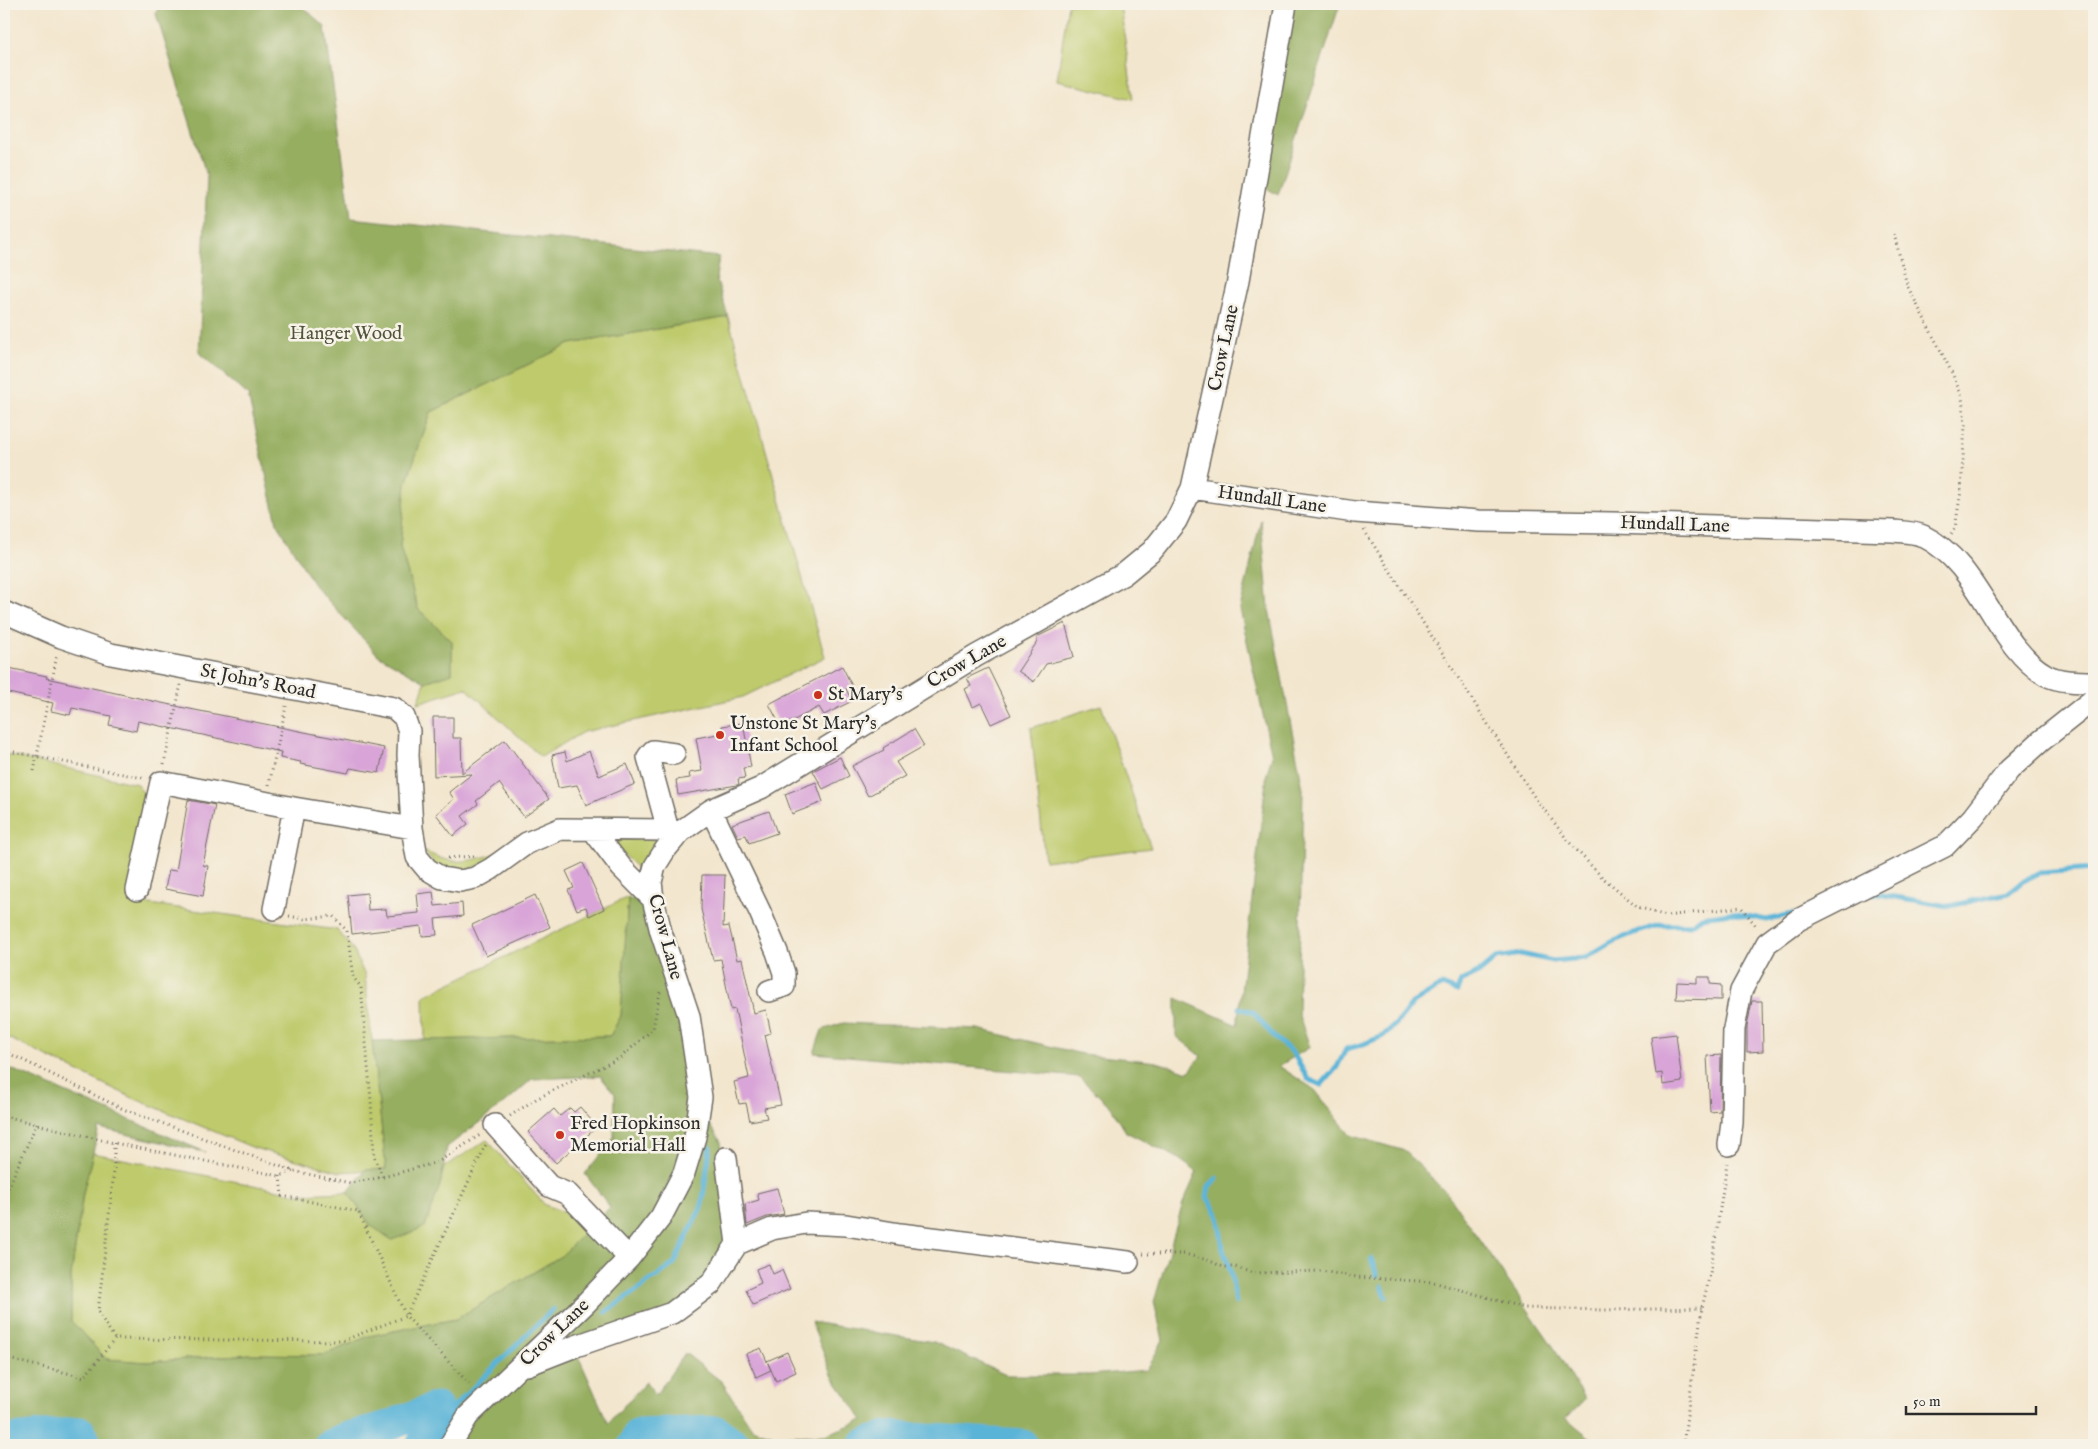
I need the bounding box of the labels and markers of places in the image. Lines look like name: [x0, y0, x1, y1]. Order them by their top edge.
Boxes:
place label: St Mary's: [828, 683, 903, 707]
marker: St Mary's: [812, 689, 824, 701]
place label: Unstone St Mary's Infant School: [730, 712, 877, 758]
marker: Unstone St Mary's Infant School: [714, 729, 726, 741]
place label: Fred Hopkinson Memorial Hall: [570, 1112, 701, 1158]
marker: Fred Hopkinson Memorial Hall: [554, 1129, 566, 1141]

